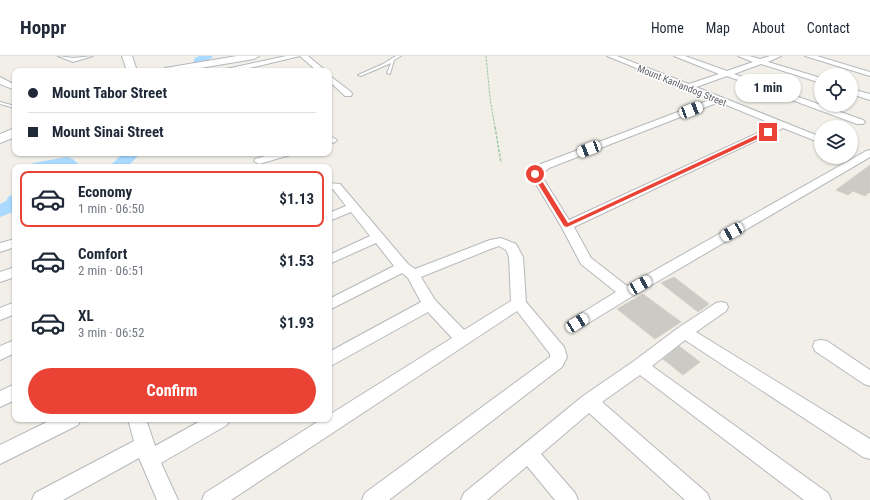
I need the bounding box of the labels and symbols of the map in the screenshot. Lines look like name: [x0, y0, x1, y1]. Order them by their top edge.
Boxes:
street label: Mount Kanlandog Street: [636, 63, 728, 108]
callout: 1 min: [735, 74, 801, 102]
car: [678, 100, 704, 120]
route end: [759, 123, 777, 141]
car: [576, 139, 602, 159]
route start: [526, 165, 544, 183]
car: [719, 221, 745, 243]
car: [627, 274, 653, 296]
car: [564, 312, 590, 334]

